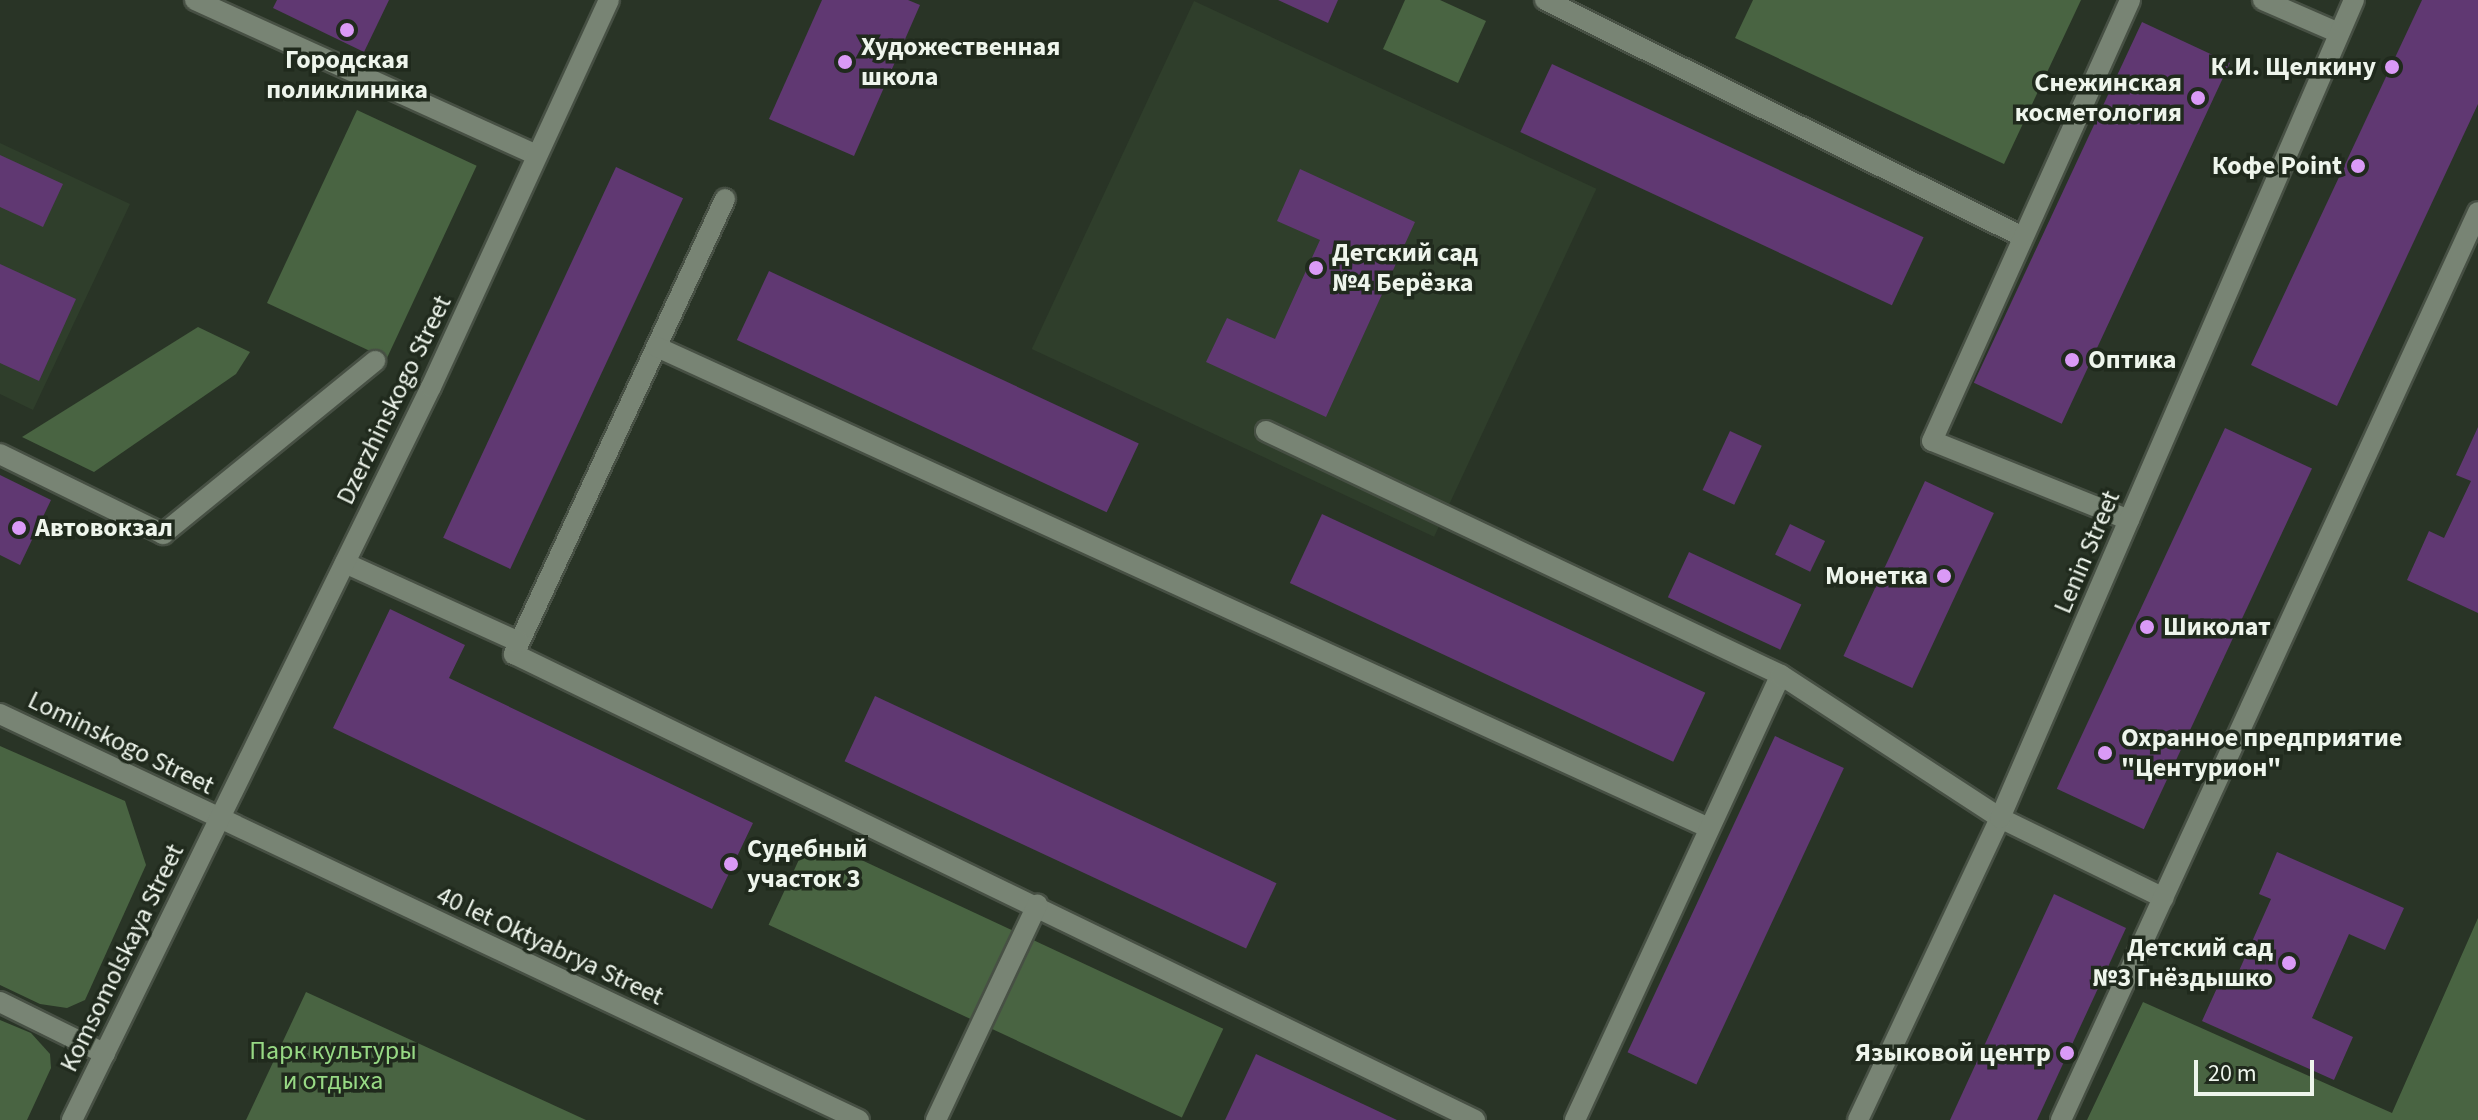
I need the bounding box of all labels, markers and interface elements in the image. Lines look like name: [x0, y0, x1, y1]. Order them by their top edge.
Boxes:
marker: Городская поликлиника: [336, 19, 358, 41]
place label: Художественная школа: [861, 31, 1060, 92]
place label: Городская поликлиника: [266, 44, 428, 106]
place label: К.И. Щелкину: [2211, 51, 2376, 83]
marker: Художественная школа: [836, 53, 854, 71]
marker: К.И. Щелкину: [2383, 58, 2401, 76]
place label: Снежинская косметология: [2015, 67, 2182, 128]
marker: Снежинская косметология: [2189, 89, 2207, 107]
place label: Кофе Point: [2212, 150, 2342, 182]
marker: Кофе Point: [2349, 157, 2367, 175]
place label: Детский сад №4 Берёзка: [1332, 237, 1478, 298]
marker: Детский сад №4 Берёзка: [1307, 259, 1325, 277]
street label: Dzerzhinskogo Street: [330, 290, 458, 510]
place label: Оптика: [2088, 344, 2176, 376]
marker: Оптика: [2063, 351, 2081, 369]
street label: Lenin Street: [2047, 486, 2127, 618]
place label: Автовокзал: [35, 512, 173, 544]
marker: Автовокзал: [10, 519, 28, 537]
place label: Монетка: [1825, 560, 1928, 592]
marker: Монетка: [1935, 567, 1953, 585]
place label: Шиколат: [2163, 611, 2271, 643]
marker: Шиколат: [2138, 618, 2156, 636]
street label: Lominskogo Street: [23, 684, 219, 802]
place label: Охранное предприятие "Центурион": [2121, 722, 2402, 784]
marker: Охранное предприятие "Центурион": [2096, 744, 2114, 762]
place label: Судебный участок 3: [747, 833, 868, 894]
street label: Komsomolskaya Street: [53, 839, 191, 1077]
marker: Судебный участок 3: [722, 855, 740, 873]
street label: 40 let Oktyabrya Street: [432, 880, 668, 1012]
place label: Детский сад №3 Гнёздышко: [2092, 932, 2273, 994]
marker: Детский сад №3 Гнёздышко: [2280, 954, 2298, 972]
park label: Парк культуры и отдыха: [249, 1035, 417, 1096]
place label: Языковой центр: [1855, 1037, 2051, 1069]
marker: Языковой центр: [2058, 1044, 2076, 1062]
scale bar: [2198, 1044, 2318, 1094]
text: 20 m: [2208, 1056, 2257, 1091]

